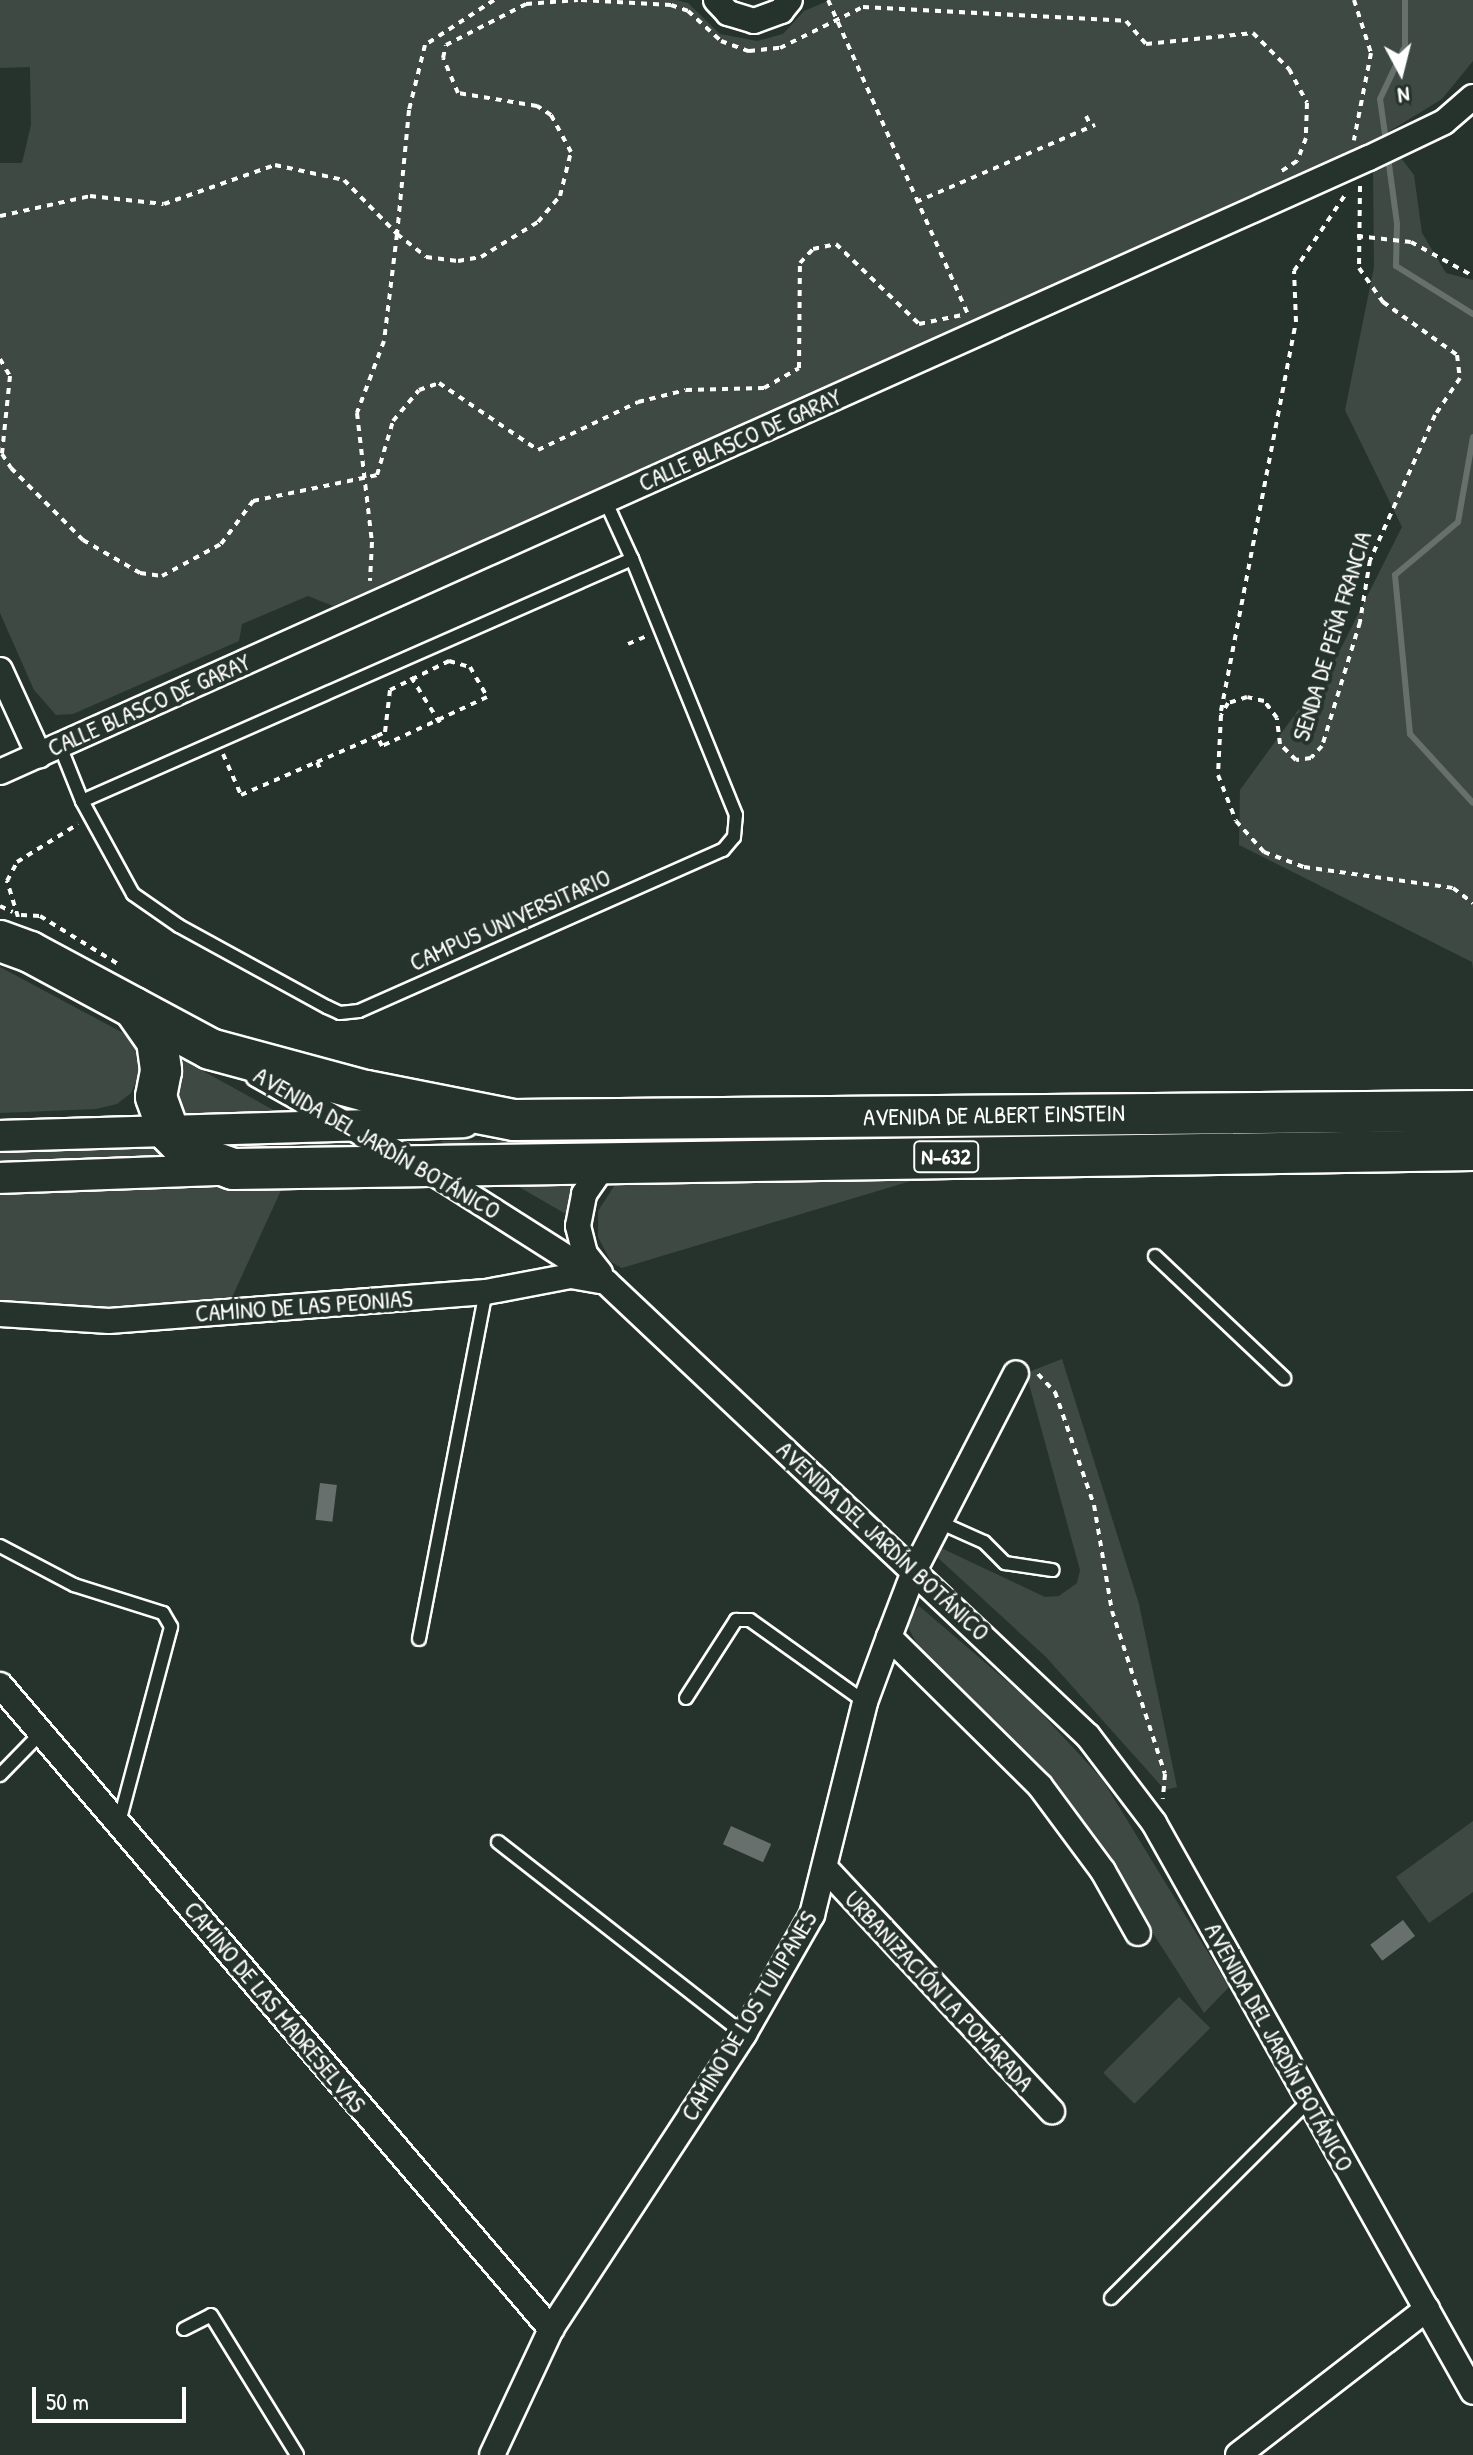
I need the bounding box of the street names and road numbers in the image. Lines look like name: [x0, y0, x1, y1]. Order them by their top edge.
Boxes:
street label: CALLE BLASCO DE GARAY: [634, 382, 846, 498]
street label: SENDA DE PEÑA FRANCIA: [1286, 528, 1378, 744]
street label: CALLE BLASCO DE GARAY: [43, 647, 255, 763]
street label: CAMPUS UNIVERSITARIO: [405, 863, 615, 977]
street label: AVENIDA DEL JARDÍN BOTÁNICO: [249, 1061, 505, 1225]
street label: AVENIDA DE ALBERT EINSTEIN: [863, 1098, 1125, 1132]
road number: N-632: [912, 1139, 980, 1175]
street label: CAMINO DE LAS PEONIAS: [194, 1284, 414, 1328]
street label: AVENIDA DEL JARDÍN BOTÁNICO: [771, 1435, 995, 1647]
street label: URBANIZACIÓN LA POMARADA: [839, 1885, 1039, 2097]
street label: CAMINO DE LAS MADRESELVAS: [178, 1896, 372, 2118]
street label: CAMINO DE LOS TULIPANES: [675, 1906, 823, 2126]
street label: AVENIDA DEL JARDÍN BOTÁNICO: [1199, 1918, 1359, 2176]

